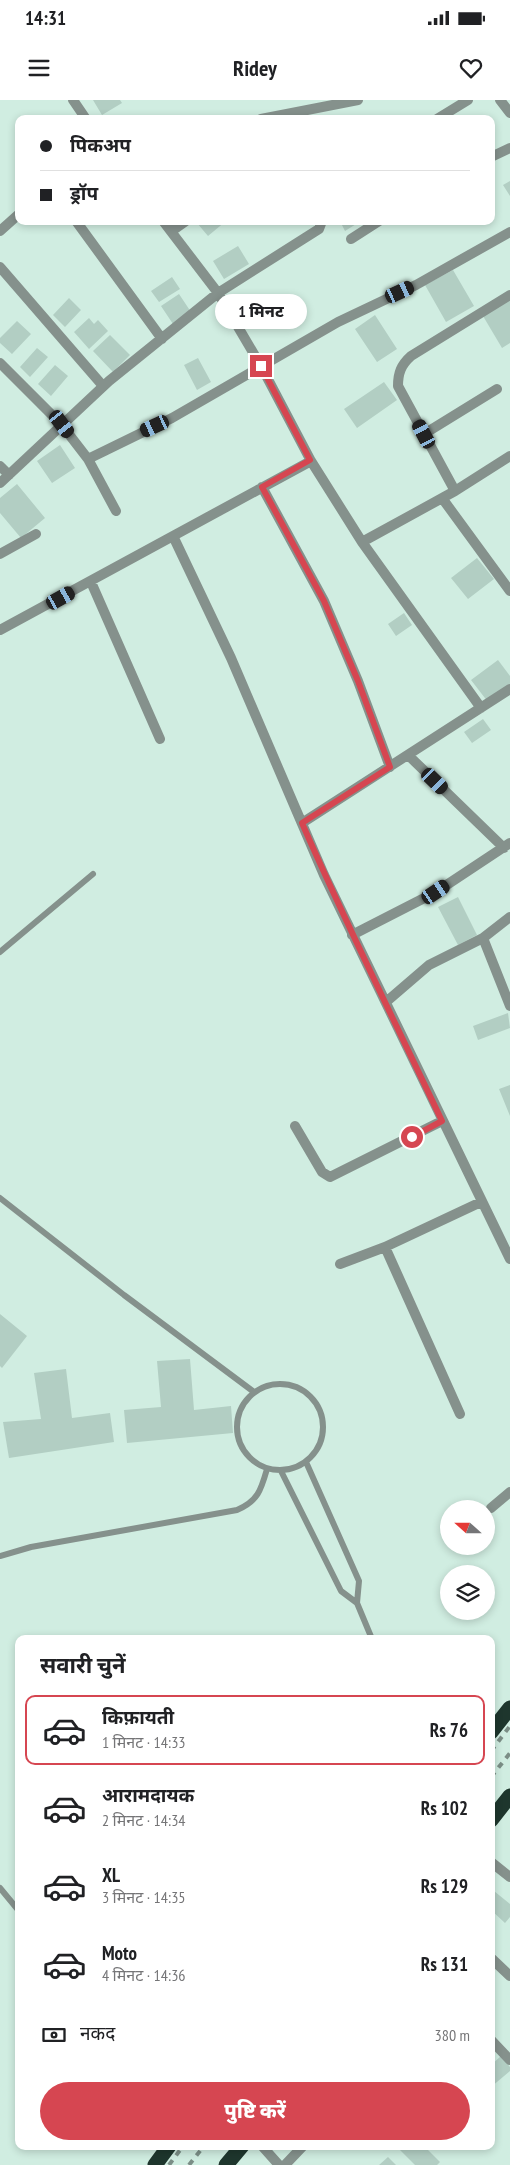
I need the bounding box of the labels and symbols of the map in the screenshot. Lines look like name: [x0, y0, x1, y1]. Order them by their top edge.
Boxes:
car: [383, 279, 416, 305]
callout: 1 मिनट: [215, 294, 307, 328]
route end: [250, 355, 272, 377]
car: [46, 408, 77, 440]
car: [138, 413, 171, 439]
car: [410, 417, 437, 451]
car: [44, 584, 77, 612]
car: [418, 765, 451, 797]
car: [419, 877, 452, 907]
route start: [401, 1126, 423, 1148]
north arrow: [440, 1500, 495, 1555]

